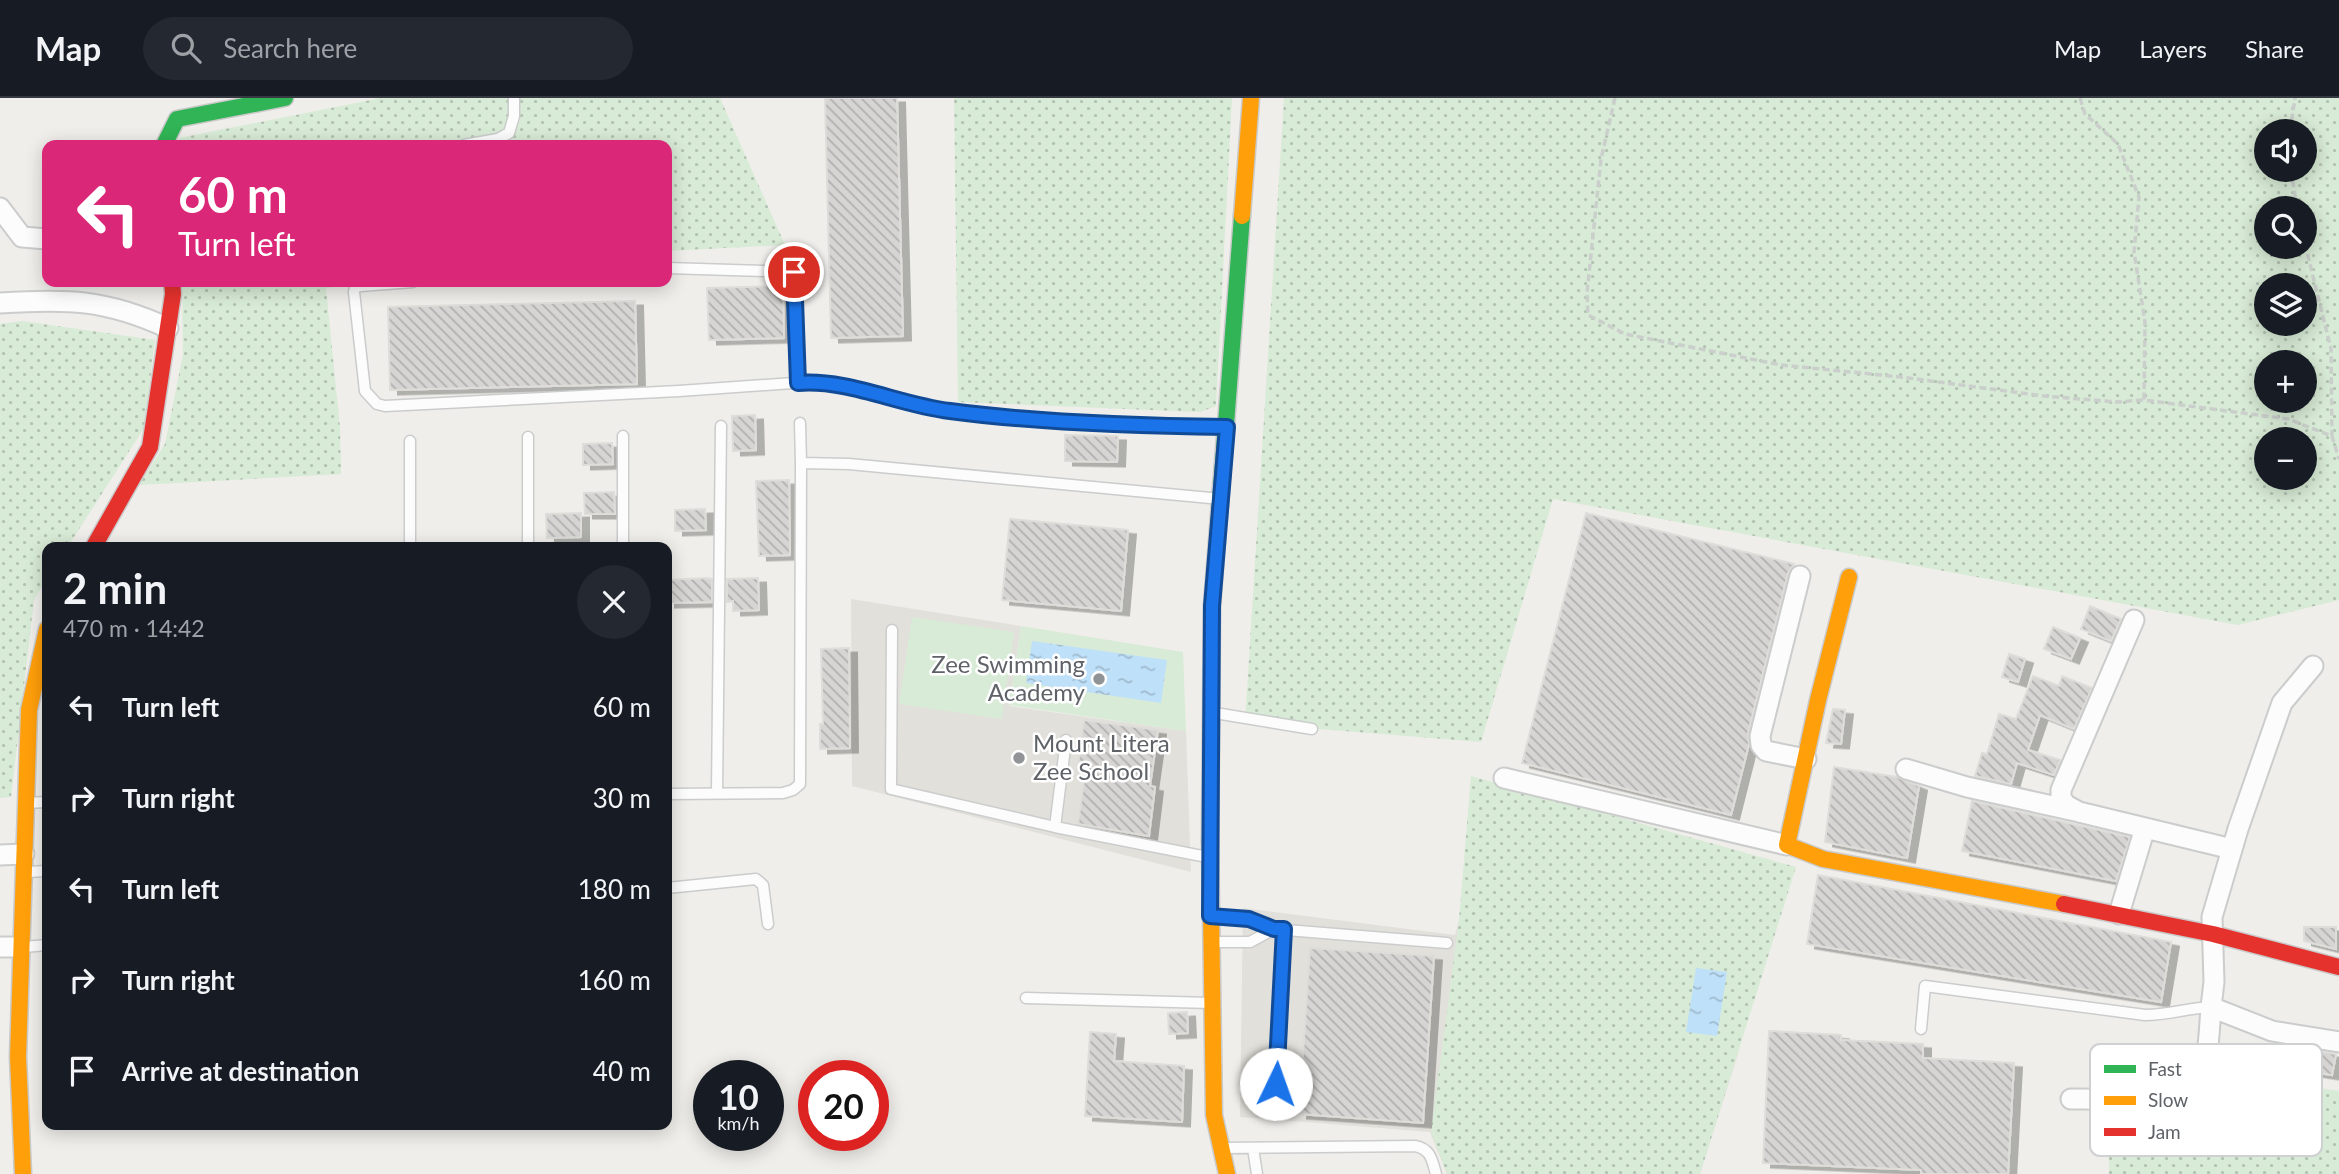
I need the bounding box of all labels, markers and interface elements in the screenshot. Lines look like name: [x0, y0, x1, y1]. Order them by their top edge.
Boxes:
search box: [143, 17, 633, 80]
text: Map: [35, 28, 101, 68]
icon: search: [167, 29, 205, 67]
text: Search here: [223, 32, 357, 64]
text: Map: [2054, 34, 2101, 63]
text: Layers: [2139, 34, 2207, 63]
text: Share: [2245, 34, 2304, 63]
map controls: [2254, 119, 2317, 490]
button: sound: [2254, 119, 2317, 182]
text: 60 m: [178, 165, 288, 223]
icon: left: [63, 168, 154, 259]
button: search: [2254, 196, 2317, 259]
text: Turn left: [178, 224, 295, 263]
pin: [764, 242, 824, 302]
icon: arrive: [775, 253, 813, 291]
button: layers: [2254, 273, 2317, 336]
button: +: [2254, 350, 2317, 413]
button: −: [2254, 427, 2317, 490]
text: 2 min: [63, 563, 167, 613]
button: close: [577, 565, 651, 639]
text: 470 m · 14:42: [63, 614, 205, 642]
place label: Zee Swimming Academy: [931, 649, 1086, 706]
marker: Zee Swimming Academy: [1091, 671, 1107, 687]
icon: left: [63, 688, 101, 726]
text: Turn left: [122, 691, 219, 723]
text: 60 m: [593, 691, 651, 723]
place label: Mount Litera Zee School: [1033, 728, 1170, 785]
marker: Mount Litera Zee School: [1011, 750, 1027, 766]
icon: right: [63, 779, 101, 817]
text: Turn right: [122, 782, 235, 814]
text: 30 m: [593, 782, 651, 814]
icon: left: [63, 870, 101, 908]
text: Turn left: [122, 873, 219, 905]
text: 180 m: [578, 873, 651, 905]
icon: right: [63, 961, 101, 999]
text: Turn right: [122, 964, 235, 996]
text: 160 m: [578, 964, 651, 996]
legend: [2090, 1044, 2322, 1156]
position arrow: [1239, 1047, 1313, 1121]
icon: arrive: [63, 1052, 101, 1090]
text: Arrive at destination: [122, 1055, 359, 1087]
text: 40 m: [593, 1055, 651, 1087]
text: Fast: [2148, 1057, 2182, 1080]
speed limit sign: 20: [798, 1060, 889, 1151]
text: 10: [718, 1075, 759, 1117]
text: Slow: [2148, 1088, 2188, 1111]
text: km/h: [717, 1112, 760, 1134]
text: Jam: [2148, 1120, 2181, 1143]

